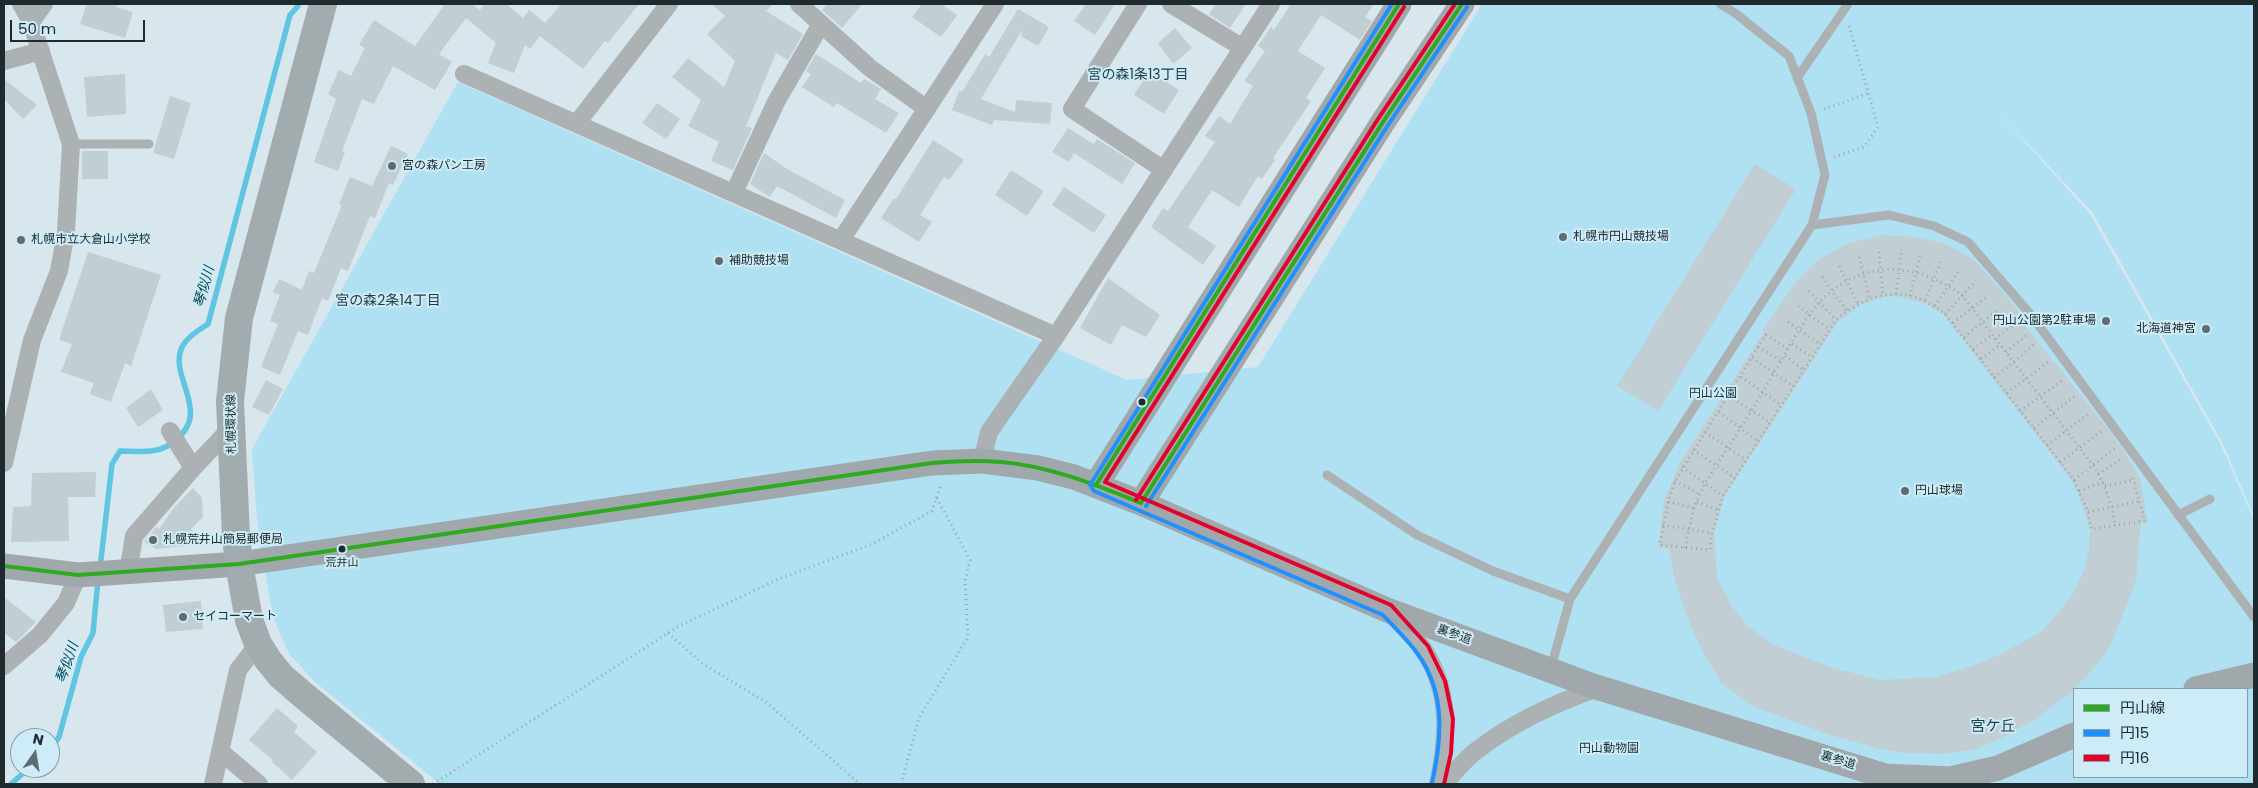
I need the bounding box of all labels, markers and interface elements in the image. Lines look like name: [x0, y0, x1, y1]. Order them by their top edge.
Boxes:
scale bar: [12, 10, 148, 42]
text: 50 m: [18, 18, 56, 39]
district label: 宮の森1条13丁目: [1087, 67, 1189, 83]
place label: 宮の森パン工房: [402, 159, 486, 173]
marker: 宮の森パン工房: [386, 160, 398, 172]
place label: 札幌市円山競技場: [1573, 230, 1669, 244]
marker: 札幌市円山競技場: [1557, 231, 1569, 243]
place label: 札幌市立大倉山小学校: [31, 233, 151, 247]
marker: 札幌市立大倉山小学校: [15, 234, 27, 246]
place label: 補助競技場: [729, 254, 789, 268]
marker: 補助競技場: [713, 255, 725, 267]
water label: 琴似川: [191, 265, 219, 309]
district label: 宮の森2条14丁目: [335, 293, 441, 309]
place label: 円山公園第2駐車場: [1993, 314, 2096, 328]
marker: 円山公園第2駐車場: [2100, 315, 2112, 327]
place label: 北海道神宮: [2136, 322, 2196, 336]
marker: 北海道神宮: [2200, 323, 2212, 335]
park label: 円山公園: [1689, 387, 1737, 401]
street label: 札幌環状線: [224, 394, 240, 454]
unlabelled marker: [1137, 397, 1147, 407]
place label: 円山球場: [1915, 484, 1963, 498]
marker: 円山球場: [1899, 485, 1911, 497]
place label: 札幌荒井山簡易郵便局: [163, 533, 283, 547]
marker: 札幌荒井山簡易郵便局: [147, 534, 159, 546]
marker: 荒井山: [337, 544, 347, 554]
place label: 荒井山: [326, 556, 358, 570]
place label: セイコーマート: [193, 610, 277, 624]
marker: セイコーマート: [177, 611, 189, 623]
street label: 裏参道: [1435, 622, 1473, 648]
water label: 琴似川: [53, 640, 83, 686]
legend: [2073, 688, 2248, 778]
text: 円山線: [2120, 697, 2165, 718]
district label: 宮ケ丘: [1971, 718, 2015, 736]
text: 円15: [2120, 722, 2149, 743]
north arrow: [10, 728, 60, 778]
text: N: [31, 728, 46, 750]
park label: 円山動物園: [1579, 742, 1639, 756]
text: 円16: [2120, 747, 2149, 768]
street label: 裏参道: [1819, 749, 1857, 773]

